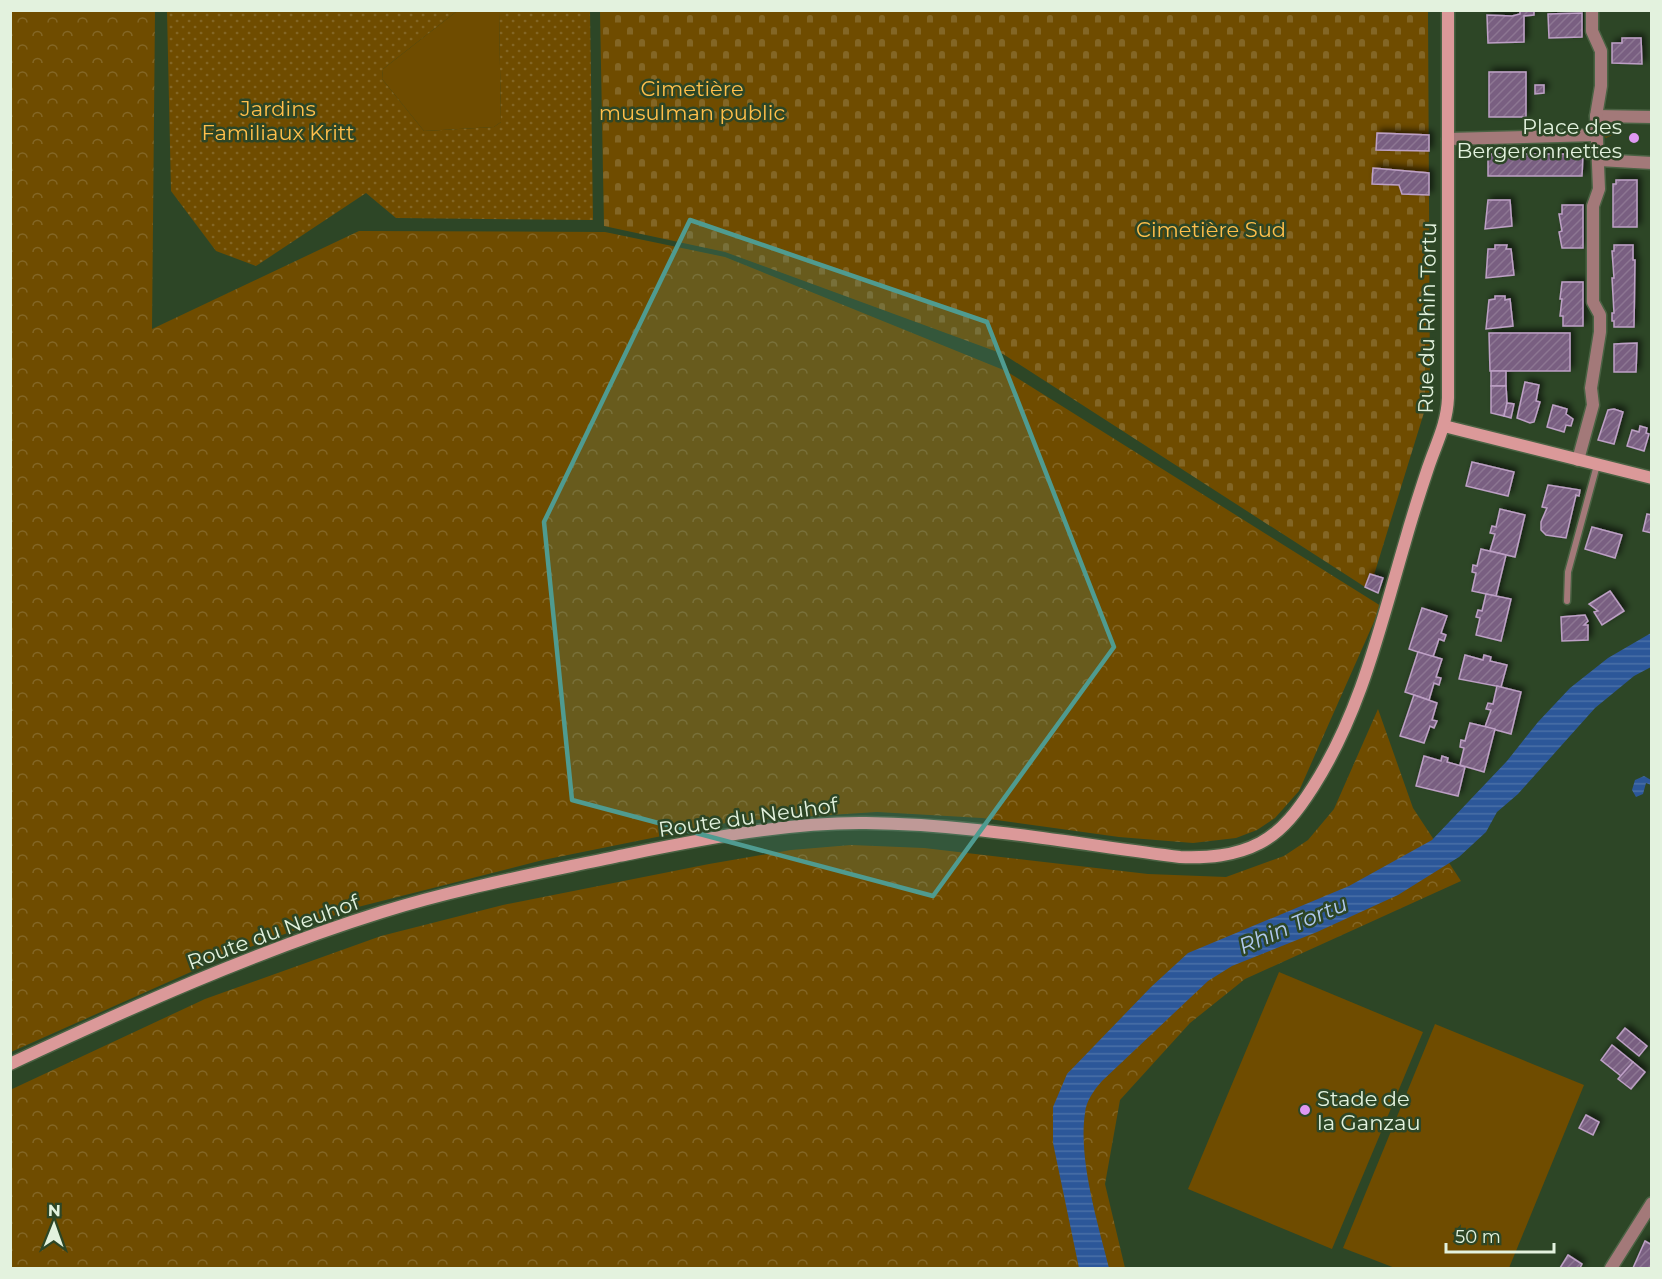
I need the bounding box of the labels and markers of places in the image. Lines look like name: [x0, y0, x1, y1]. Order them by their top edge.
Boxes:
place label: Place des Bergeronnettes: [1457, 114, 1622, 163]
marker: Place des Bergeronnettes: [1627, 131, 1641, 145]
place label: Stade de la Ganzau: [1317, 1086, 1421, 1135]
marker: Stade de la Ganzau: [1298, 1103, 1312, 1117]

